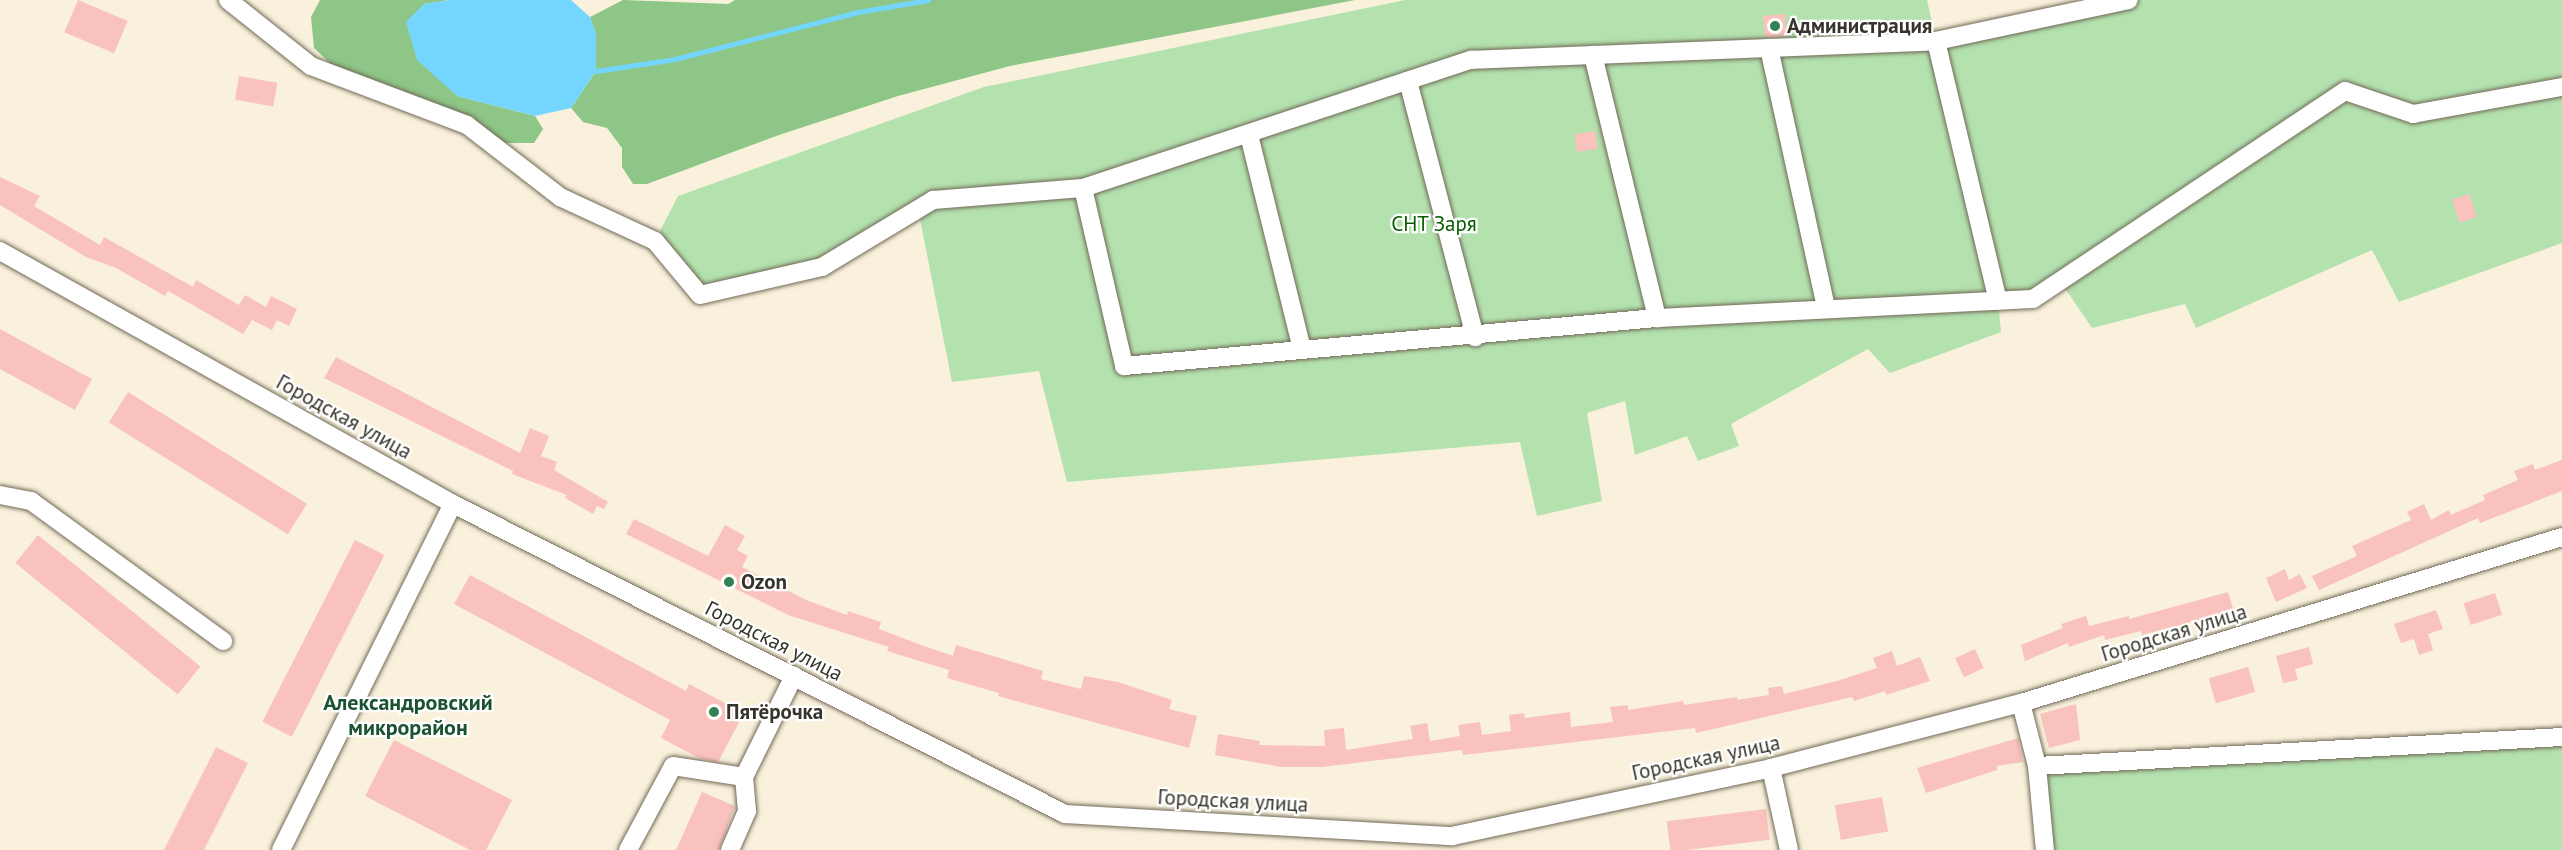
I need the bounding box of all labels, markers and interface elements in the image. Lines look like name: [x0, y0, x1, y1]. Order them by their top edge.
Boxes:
place label: Администрация: [1787, 13, 1932, 39]
marker: Администрация: [1768, 19, 1782, 33]
park label: СНТ Заря: [1391, 211, 1477, 237]
street label: Городская улица: [272, 369, 416, 465]
place label: Ozon: [741, 569, 787, 595]
marker: Ozon: [722, 575, 736, 589]
street label: Городская улица: [701, 595, 847, 687]
street label: Городская улица: [2098, 599, 2250, 667]
district label: Александровский микрорайон: [323, 689, 493, 740]
place label: Пятёрочка: [726, 699, 823, 725]
marker: Пятёрочка: [707, 705, 721, 719]
street label: Городская улица: [1630, 730, 1782, 786]
street label: Городская улица: [1157, 784, 1309, 818]

